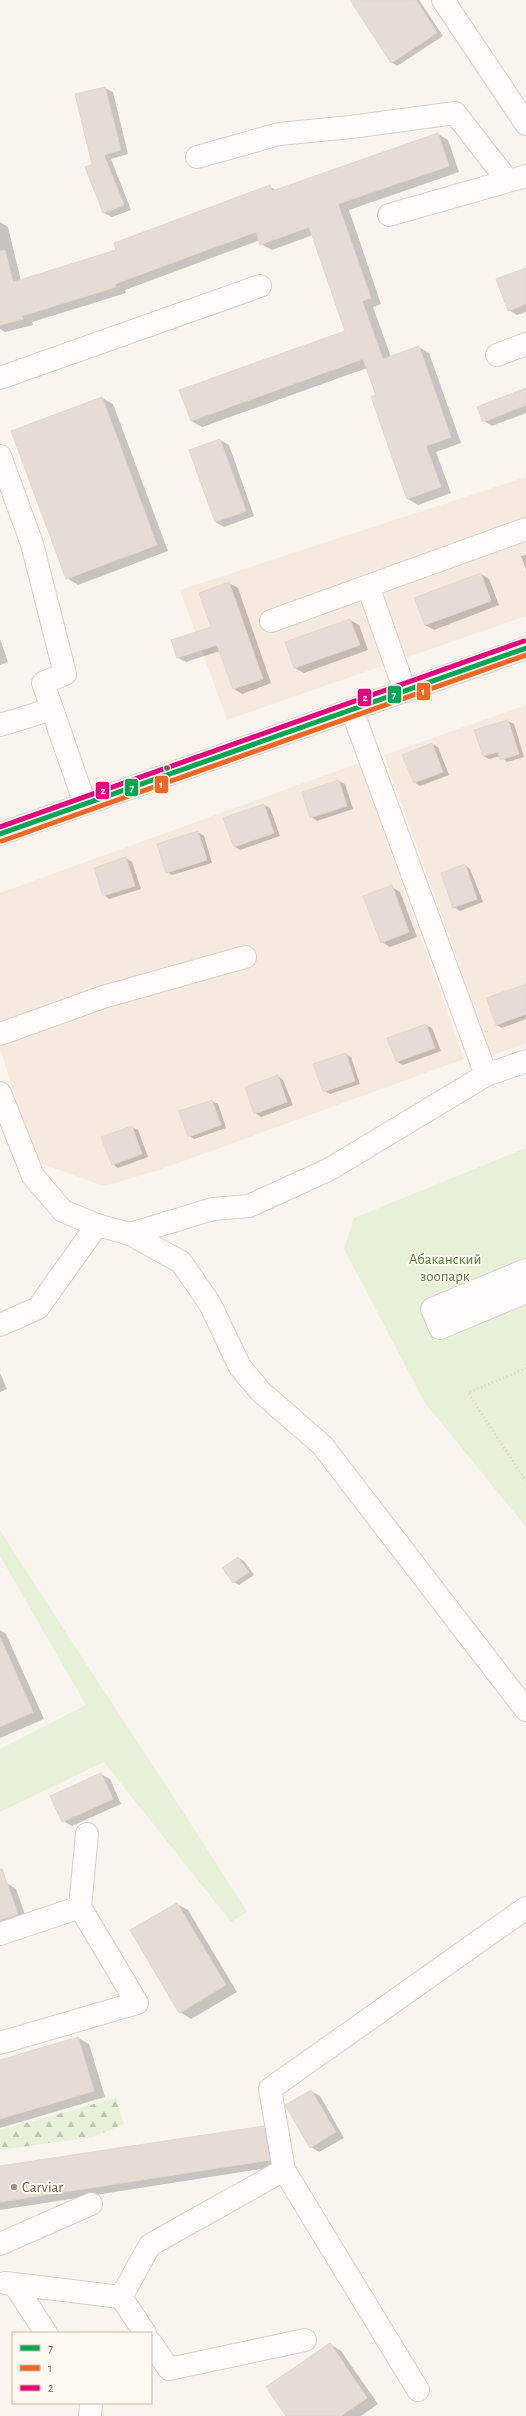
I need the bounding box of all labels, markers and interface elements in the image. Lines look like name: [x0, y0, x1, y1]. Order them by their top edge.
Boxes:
line badge: 1: [416, 682, 431, 701]
line badge: 7: [387, 685, 402, 704]
text: 1: [421, 686, 425, 697]
line badge: 2: [357, 688, 372, 707]
text: 7: [392, 689, 397, 700]
text: 2: [362, 692, 368, 703]
unlabelled marker: [162, 763, 172, 773]
line badge: 1: [154, 775, 169, 794]
line badge: 7: [124, 778, 139, 797]
text: 1: [159, 779, 163, 790]
line badge: 2: [95, 781, 110, 800]
text: 7: [130, 782, 135, 793]
text: 2: [100, 785, 106, 796]
park label: Абаканский зоопарк: [409, 1252, 481, 1284]
place label: Carviar: [22, 2180, 63, 2195]
marker: Carviar: [9, 2182, 19, 2192]
legend: [12, 2332, 152, 2404]
text: 7: [48, 2342, 53, 2354]
text: 1: [48, 2362, 52, 2374]
text: 2: [48, 2382, 54, 2394]

